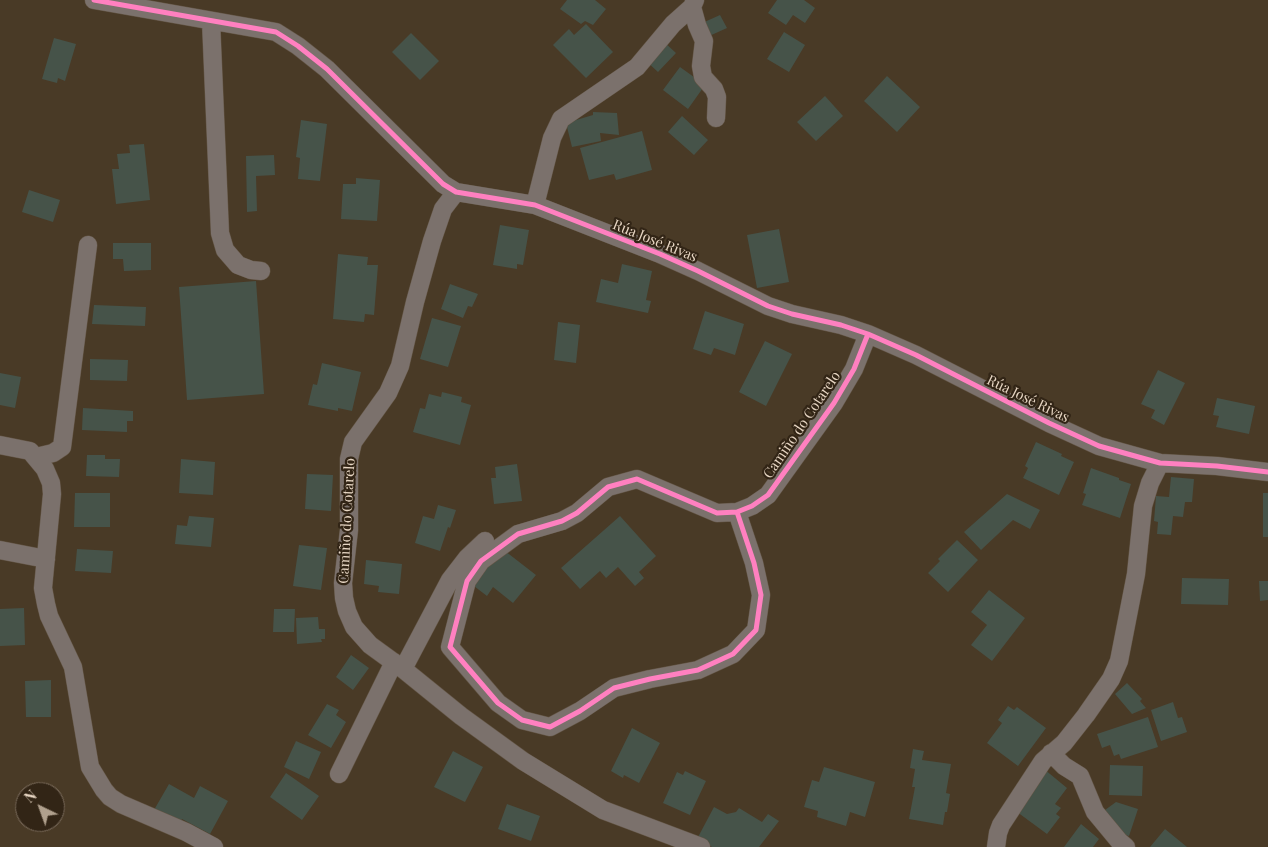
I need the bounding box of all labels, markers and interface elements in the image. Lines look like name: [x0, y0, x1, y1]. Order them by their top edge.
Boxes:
street label: Rúa José Rivas: [610, 216, 700, 266]
street label: Camiño do Cotarelo: [760, 368, 844, 482]
street label: Rúa José Rivas: [984, 372, 1072, 426]
street label: Camiño do Cotarelo: [335, 458, 359, 584]
north arrow: [15, 782, 65, 832]
text: N: [20, 786, 40, 807]

